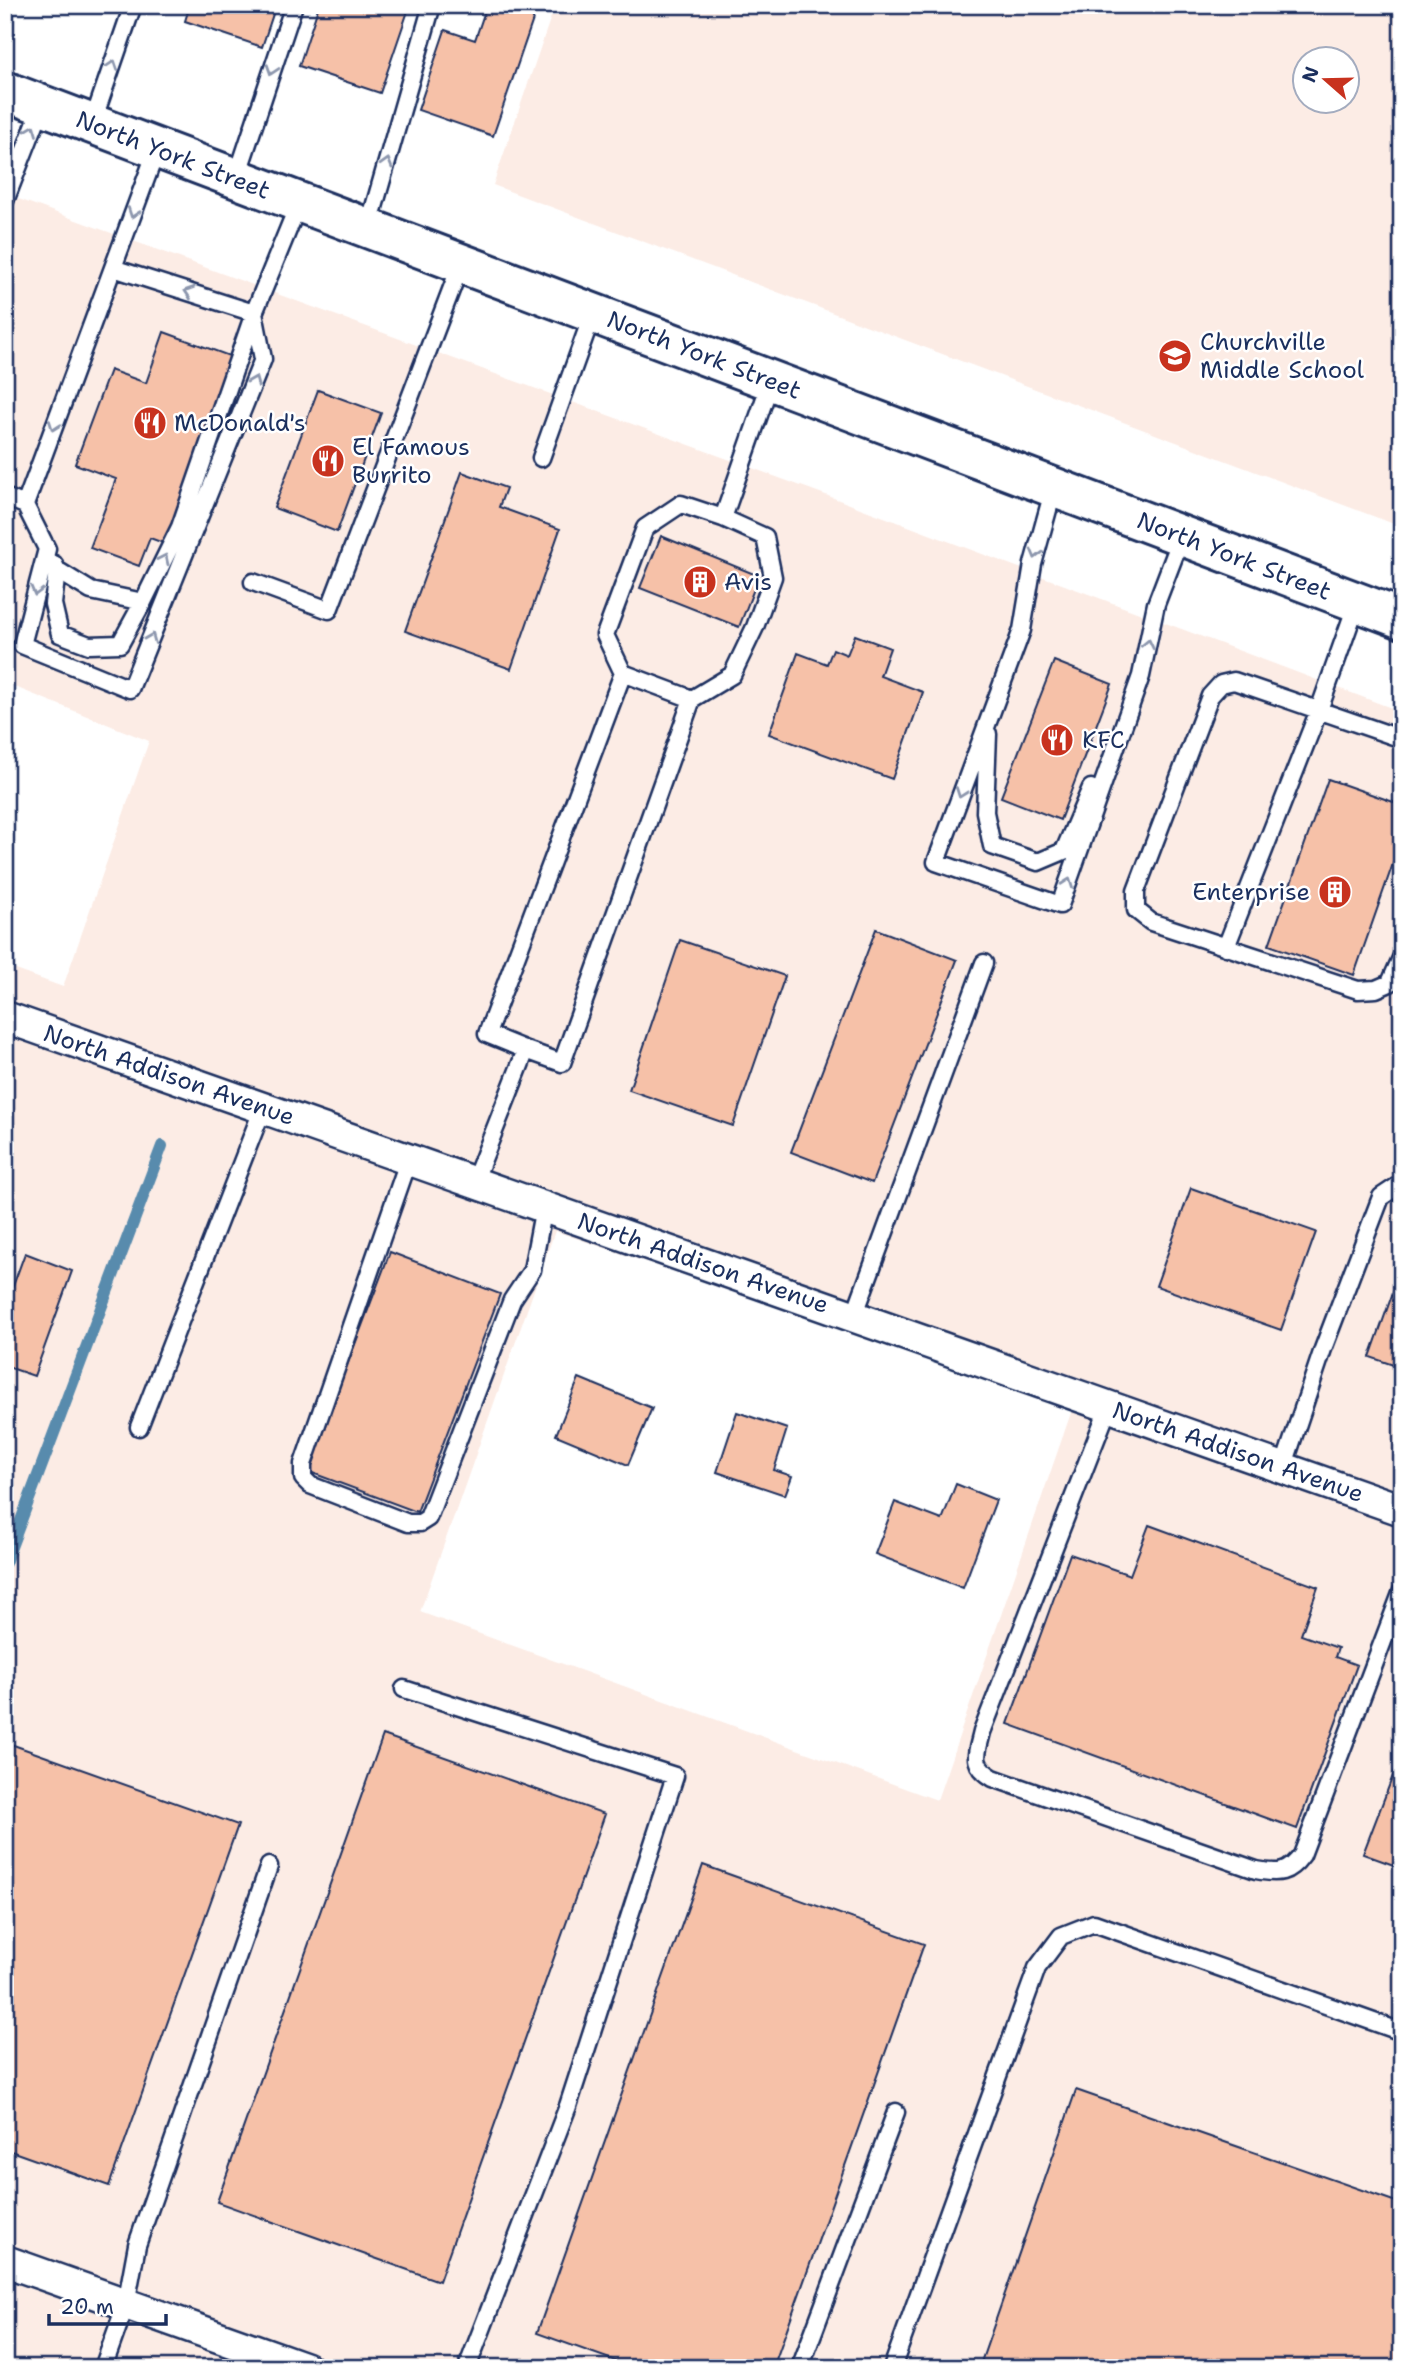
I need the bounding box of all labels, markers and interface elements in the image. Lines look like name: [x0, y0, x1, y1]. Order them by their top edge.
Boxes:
north arrow: [1292, 46, 1362, 116]
one-way arrow: [105, 59, 119, 71]
one-way arrow: [266, 63, 280, 76]
text: N: [1296, 63, 1325, 86]
street label: North York Street: [71, 103, 275, 207]
one-way arrow: [24, 125, 38, 137]
one-way arrow: [378, 157, 393, 169]
one-way arrow: [128, 206, 142, 218]
one-way arrow: [183, 286, 195, 300]
street label: North York Street: [602, 303, 806, 407]
place label: Churchville Middle School: [1200, 326, 1365, 386]
school or university icon: Churchville Middle School: [1156, 337, 1194, 375]
one-way arrow: [246, 376, 260, 388]
restaurant icon: McDonald's: [131, 404, 169, 442]
place label: McDonald's: [174, 407, 306, 439]
one-way arrow: [48, 420, 62, 432]
place label: El Famous Burrito: [352, 431, 470, 491]
restaurant icon: El Famous Burrito: [309, 442, 347, 480]
street label: North York Street: [1132, 504, 1336, 608]
one-way arrow: [1030, 547, 1044, 559]
one-way arrow: [156, 554, 170, 566]
building icon: Avis: [681, 563, 719, 601]
place label: Avis: [724, 566, 772, 598]
one-way arrow: [30, 585, 44, 597]
one-way arrow: [142, 632, 156, 644]
one-way arrow: [1139, 638, 1154, 650]
restaurant icon: KFC: [1038, 721, 1076, 759]
place label: KFC: [1082, 724, 1125, 756]
one-way arrow: [956, 787, 970, 799]
building icon: Enterprise: [1316, 873, 1354, 911]
place label: Enterprise: [1192, 876, 1310, 908]
one-way arrow: [1060, 877, 1074, 889]
street label: North Addison Avenue: [39, 1017, 299, 1133]
street label: North Addison Avenue: [573, 1205, 833, 1321]
street label: North Addison Avenue: [1108, 1394, 1368, 1510]
scale bar: [49, 2282, 166, 2326]
text: 20 m: [60, 2293, 114, 2321]

